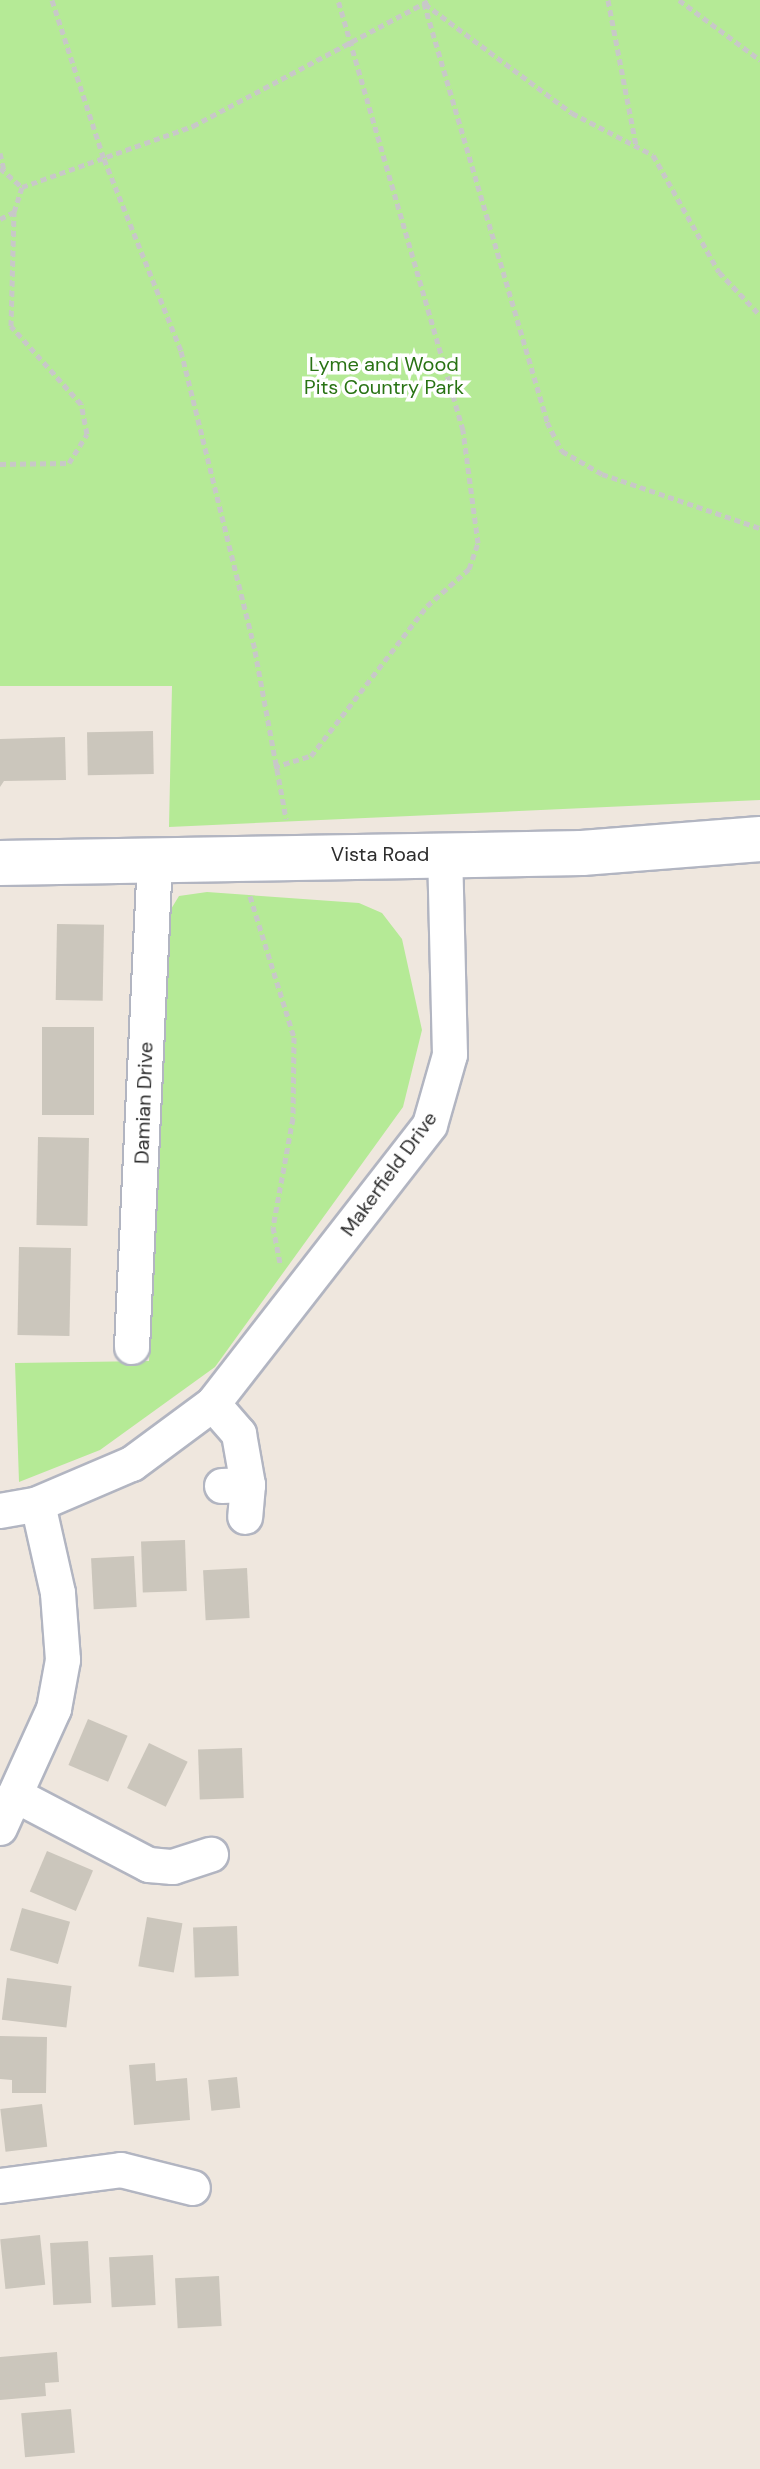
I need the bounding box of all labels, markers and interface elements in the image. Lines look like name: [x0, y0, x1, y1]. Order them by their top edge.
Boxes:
park label: Lyme and Wood Pits Country Park: [304, 352, 464, 399]
street label: Vista Road: [331, 842, 429, 866]
street label: Damian Drive: [130, 1041, 158, 1165]
street label: Makerfield Drive: [336, 1107, 442, 1241]

